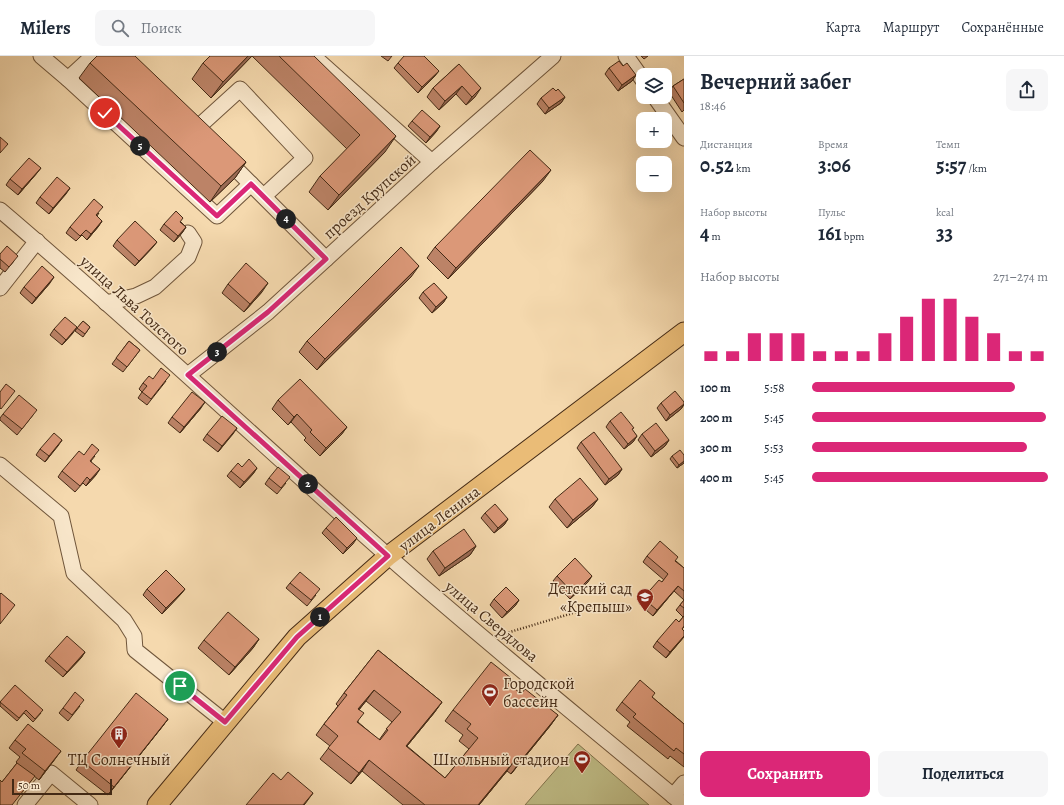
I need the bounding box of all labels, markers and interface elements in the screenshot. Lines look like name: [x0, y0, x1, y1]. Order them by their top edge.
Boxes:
search box: [95, 10, 375, 46]
text: Milers: [20, 15, 71, 41]
icon: search: [109, 17, 131, 39]
text: Поиск: [141, 18, 182, 38]
text: Карта: [826, 18, 861, 37]
text: Маршрут: [883, 18, 939, 37]
text: Сохранённые: [961, 18, 1044, 37]
text: Вечерний забег: [700, 67, 851, 97]
map controls: [636, 68, 672, 192]
button: layers: [636, 68, 672, 104]
button: share: [1006, 69, 1048, 111]
pin: [88, 96, 122, 130]
text: 18:46: [700, 97, 726, 114]
icon: check: [94, 102, 116, 124]
button: +: [636, 112, 672, 148]
pin: 5: [130, 136, 150, 156]
text: Дистанция: [700, 137, 752, 152]
text: Время: [818, 137, 848, 152]
text: Темп: [936, 137, 960, 152]
text: 5: [138, 138, 142, 153]
street label: проезд Крупской: [319, 149, 421, 244]
text: 0.52: [700, 152, 734, 179]
text: 3:06: [818, 152, 851, 179]
text: 5:57: [936, 152, 966, 179]
button: −: [636, 156, 672, 192]
text: km: [734, 161, 751, 176]
text: /km: [966, 161, 987, 176]
text: Набор высоты: [700, 205, 767, 220]
text: Пульс: [818, 205, 846, 220]
text: kcal: [936, 205, 954, 220]
pin: 4: [276, 209, 296, 229]
text: 4: [283, 211, 289, 226]
text: 4: [700, 220, 709, 247]
text: 161: [818, 220, 842, 247]
text: 33: [936, 220, 953, 247]
text: m: [709, 229, 721, 244]
text: bpm: [842, 229, 864, 244]
street label: улица Льва Толстого: [74, 250, 194, 361]
text: Набор высоты: [700, 268, 780, 285]
text: 271–274 m: [993, 268, 1048, 285]
pin: 3: [207, 342, 227, 362]
text: 3: [215, 344, 219, 359]
text: 100 m: [700, 379, 731, 396]
text: 5:58: [764, 379, 785, 396]
text: 200 m: [700, 409, 733, 426]
text: 5:45: [764, 409, 784, 426]
text: 300 m: [700, 439, 732, 456]
text: 5:53: [764, 439, 784, 456]
text: 400 m: [700, 469, 732, 486]
text: 5:45: [764, 469, 784, 486]
pin: 2: [298, 474, 318, 494]
text: 2: [305, 476, 311, 491]
street label: улица Ленина: [394, 481, 485, 557]
street label: улица Свердлова: [439, 575, 543, 668]
place label: Детский сад «Крепыш»: [548, 578, 632, 618]
school or university icon: Детский сад «Крепыш»: [635, 587, 655, 612]
pin: 1: [310, 607, 330, 627]
text: 1: [318, 609, 322, 624]
pin: [163, 669, 197, 703]
place label: Городской бассейн: [503, 673, 575, 713]
icon: arrive: [169, 675, 191, 697]
sports icon: Городской бассейн: [480, 682, 500, 707]
building icon: ТЦ Солнечный: [109, 724, 129, 749]
place label: ТЦ Солнечный: [68, 749, 170, 771]
place label: Школьный стадион: [433, 749, 569, 771]
sports icon: Школьный стадион: [572, 749, 592, 774]
button: Сохранить: [700, 751, 870, 797]
button: Поделиться: [878, 751, 1048, 797]
scale bar: [12, 777, 112, 796]
text: 50 m: [18, 778, 40, 793]

